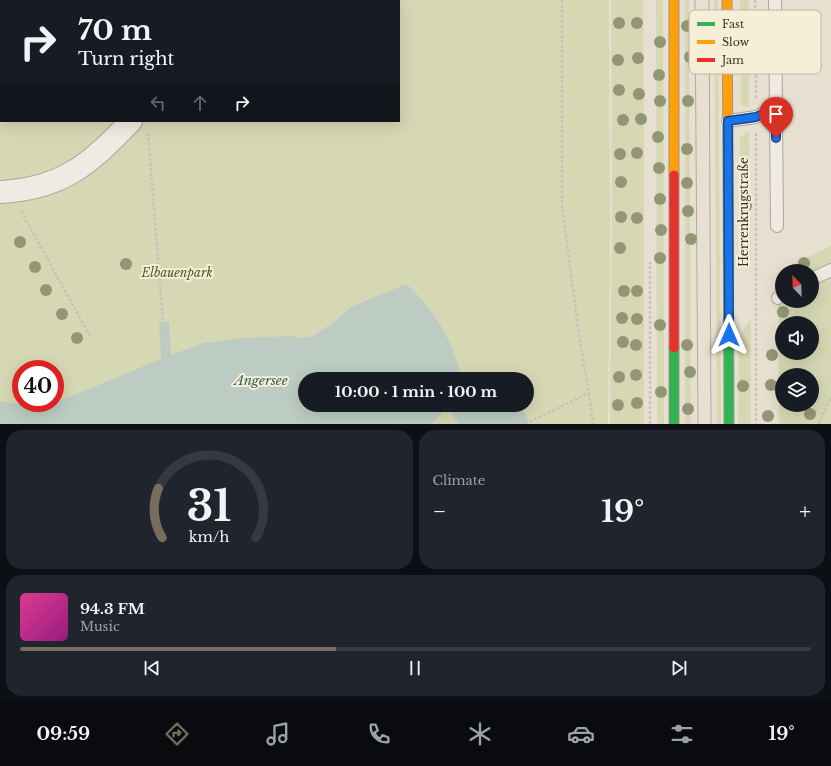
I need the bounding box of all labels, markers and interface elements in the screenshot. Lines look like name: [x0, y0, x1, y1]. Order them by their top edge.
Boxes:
legend: [689, 10, 821, 74]
text: 70 m: [78, 13, 152, 48]
icon: right: [12, 16, 64, 68]
text: Fast: [722, 17, 745, 31]
text: Slow: [722, 35, 750, 49]
text: Turn right: [78, 48, 174, 70]
text: Jam: [720, 53, 744, 67]
icon: left: [147, 92, 169, 114]
icon: ahead: [189, 92, 211, 114]
icon: right: [231, 92, 253, 114]
pin: [759, 97, 793, 138]
icon: arrive: [765, 103, 787, 125]
street label: Herrenkrugstraße: [736, 157, 751, 267]
north arrow: [775, 264, 819, 308]
map controls: [775, 264, 819, 412]
park label: Elbauenpark: [140, 265, 213, 280]
position arrow: [708, 314, 750, 356]
button: sound: [775, 316, 819, 360]
speed limit sign: 40: [12, 360, 64, 412]
button: layers: [775, 368, 819, 412]
water label: Angersee: [232, 372, 288, 389]
text: 10:00 · 1 min · 100 m: [335, 382, 497, 401]
text: Climate: [433, 472, 485, 489]
text: 31: [187, 480, 232, 531]
text: 19°: [601, 493, 644, 530]
text: −: [433, 498, 446, 525]
text: +: [799, 498, 811, 525]
text: km/h: [189, 527, 230, 545]
text: 94.3 FM: [80, 599, 145, 618]
text: Music: [80, 618, 120, 635]
icon: previous: [141, 657, 163, 679]
icon: pause: [404, 657, 426, 679]
icon: next: [668, 657, 690, 679]
icon: directions: [163, 720, 191, 748]
icon: music: [264, 720, 292, 748]
icon: phone: [365, 720, 393, 748]
icon: climate: [466, 720, 494, 748]
icon: car: [567, 720, 595, 748]
icon: filters: [668, 720, 696, 748]
text: 09:59: [36, 723, 90, 745]
text: 19°: [768, 723, 794, 745]

